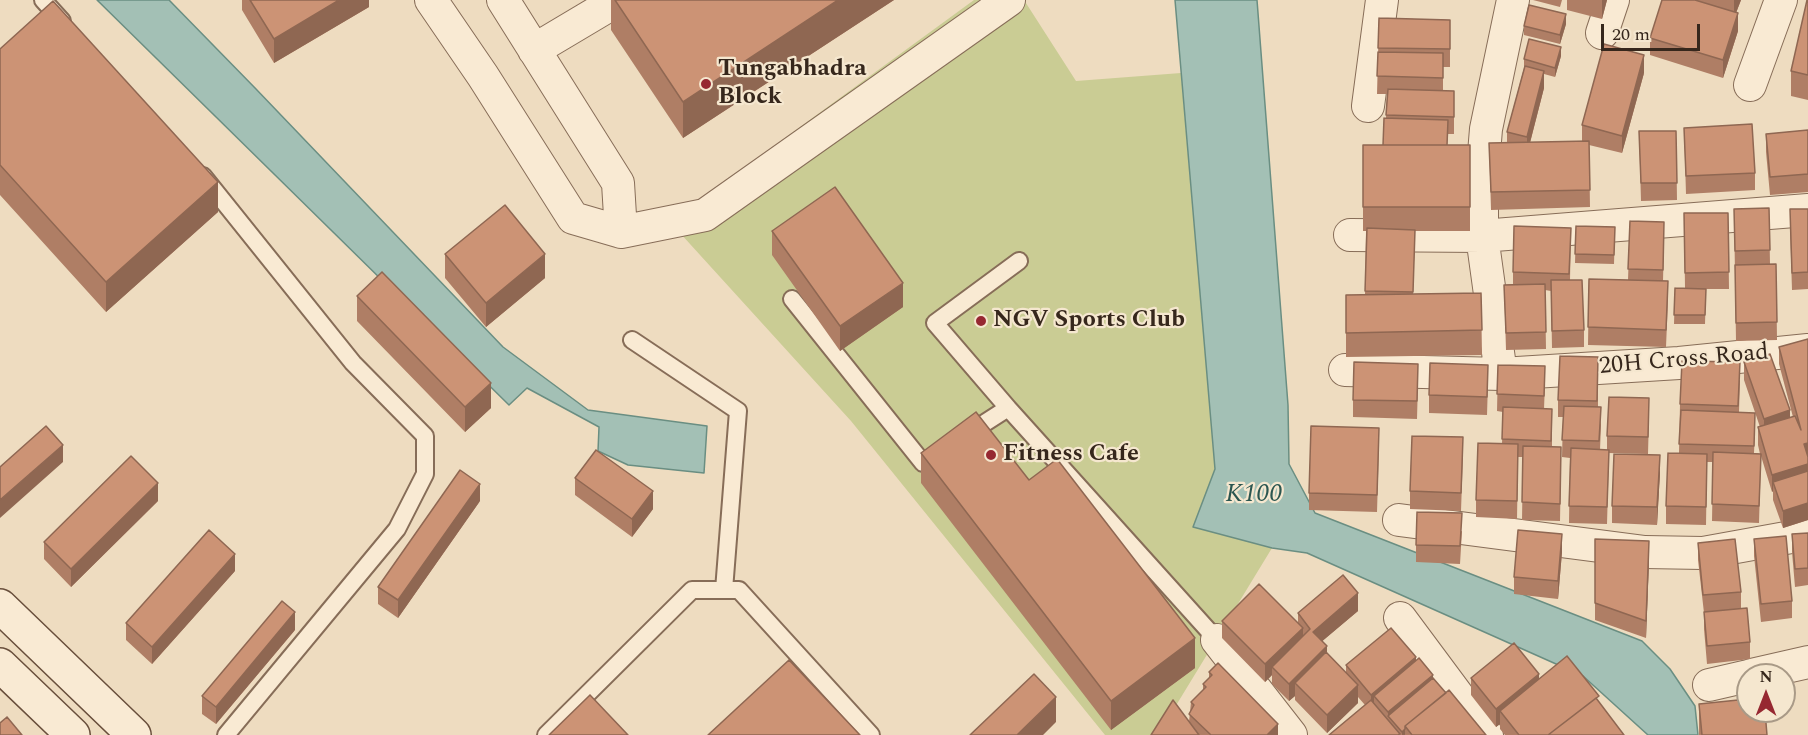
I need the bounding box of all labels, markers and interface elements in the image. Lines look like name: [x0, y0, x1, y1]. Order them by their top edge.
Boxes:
scale bar: [1604, 12, 1703, 50]
text: 20 m: [1612, 21, 1650, 48]
place label: Tungabhadra Block: [718, 56, 867, 112]
marker: Tungabhadra Block: [699, 77, 713, 91]
place label: NGV Sports Club: [993, 307, 1185, 335]
marker: NGV Sports Club: [974, 314, 988, 328]
street label: 20H Cross Road: [1598, 339, 1770, 383]
place label: Fitness Cafe: [1003, 441, 1139, 469]
marker: Fitness Cafe: [984, 448, 998, 462]
water label: K100: [1225, 480, 1283, 512]
north arrow: [1736, 663, 1796, 723]
text: N: [1759, 665, 1773, 689]

